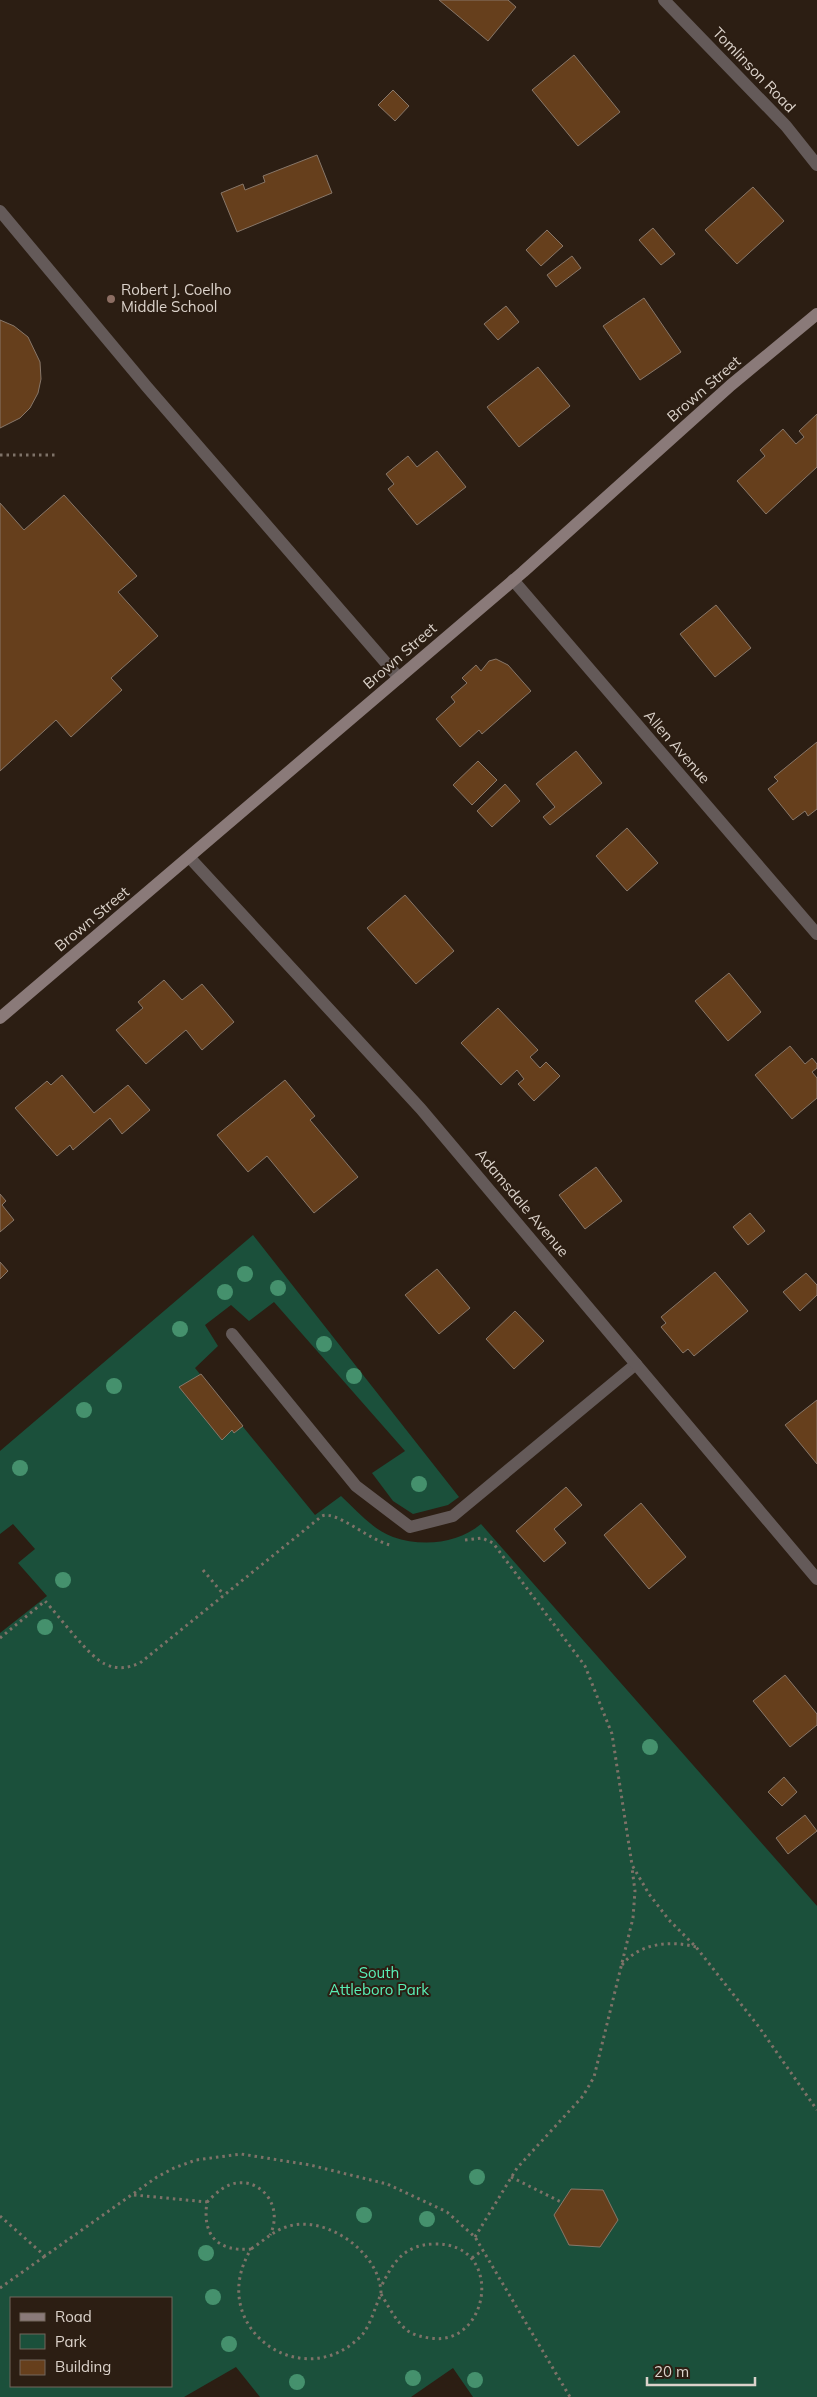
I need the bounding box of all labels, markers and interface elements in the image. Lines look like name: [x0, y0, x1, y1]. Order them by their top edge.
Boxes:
street label: Tomlinson Road: [709, 23, 800, 116]
place label: Robert J. Coelho Middle School: [121, 280, 231, 316]
marker: Robert J. Coelho Middle School: [105, 293, 117, 305]
street label: Brown Street: [663, 352, 744, 426]
street label: Brown Street: [359, 619, 440, 693]
street label: Allen Avenue: [640, 706, 714, 787]
street label: Brown Street: [51, 882, 133, 955]
street label: Adamsdale Avenue: [472, 1145, 573, 1261]
park label: South Attleboro Park: [329, 1963, 429, 1999]
legend: [10, 2297, 172, 2387]
text: Road: [55, 2307, 92, 2326]
text: Park: [55, 2332, 87, 2351]
scale bar: [647, 2354, 754, 2386]
text: Building: [55, 2357, 111, 2376]
text: 20 m: [654, 2362, 689, 2381]

